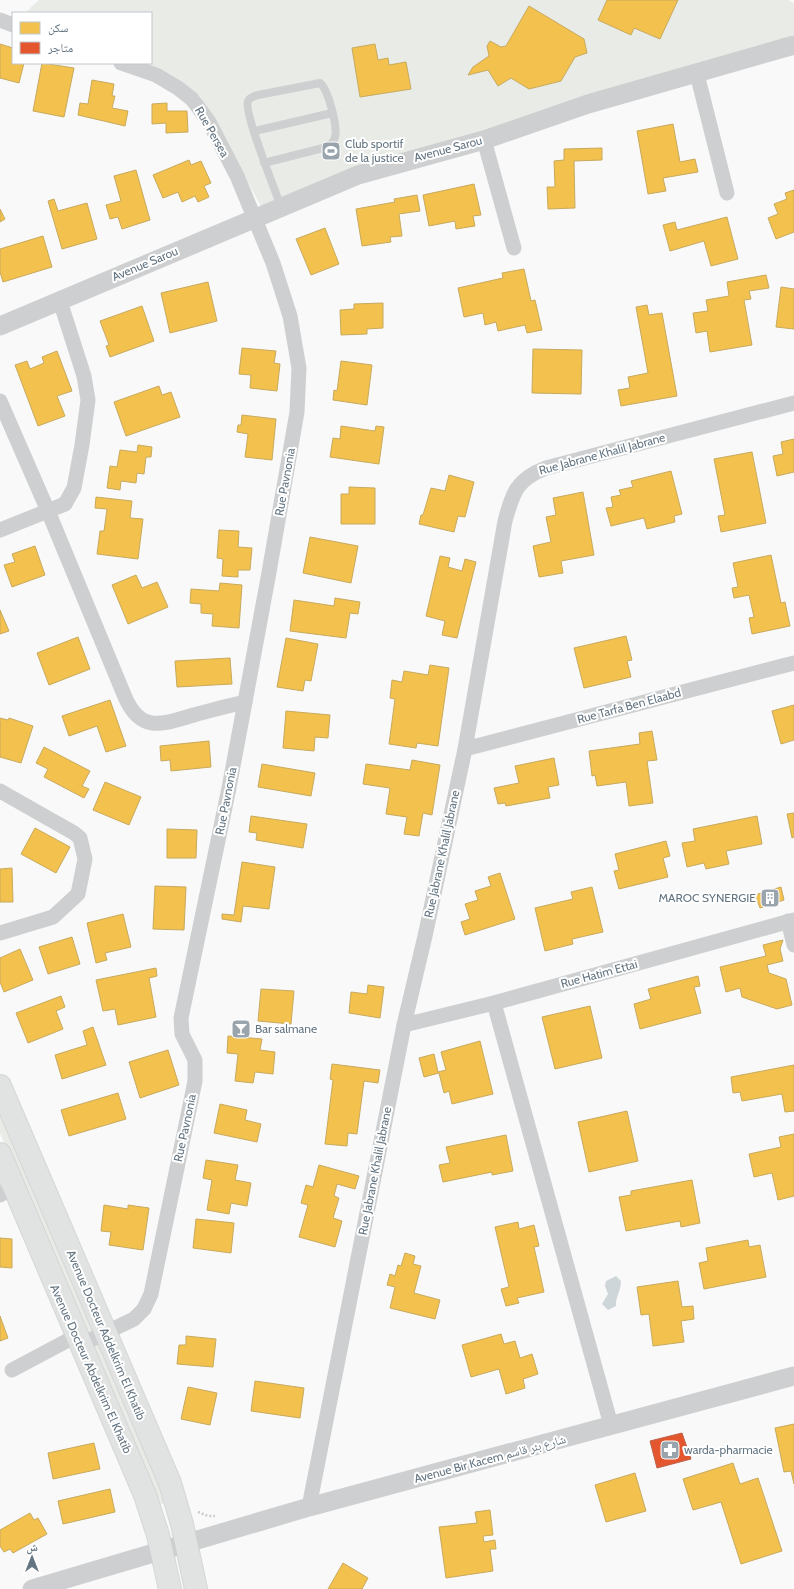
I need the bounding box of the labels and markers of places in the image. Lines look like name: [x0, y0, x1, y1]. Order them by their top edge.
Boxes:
place label: Club sportif de la justice: [345, 136, 404, 165]
sports icon: Club sportif de la justice: [320, 140, 342, 162]
building icon: MAROC SYNERGIE: [759, 887, 781, 909]
place label: MAROC SYNERGIE: [658, 890, 756, 905]
bar icon: Bar salmane: [230, 1018, 252, 1040]
place label: Bar salmane: [255, 1021, 317, 1036]
pharmacy icon: warda-pharmacie: [659, 1439, 681, 1461]
place label: warda-pharmacie: [684, 1442, 773, 1457]

